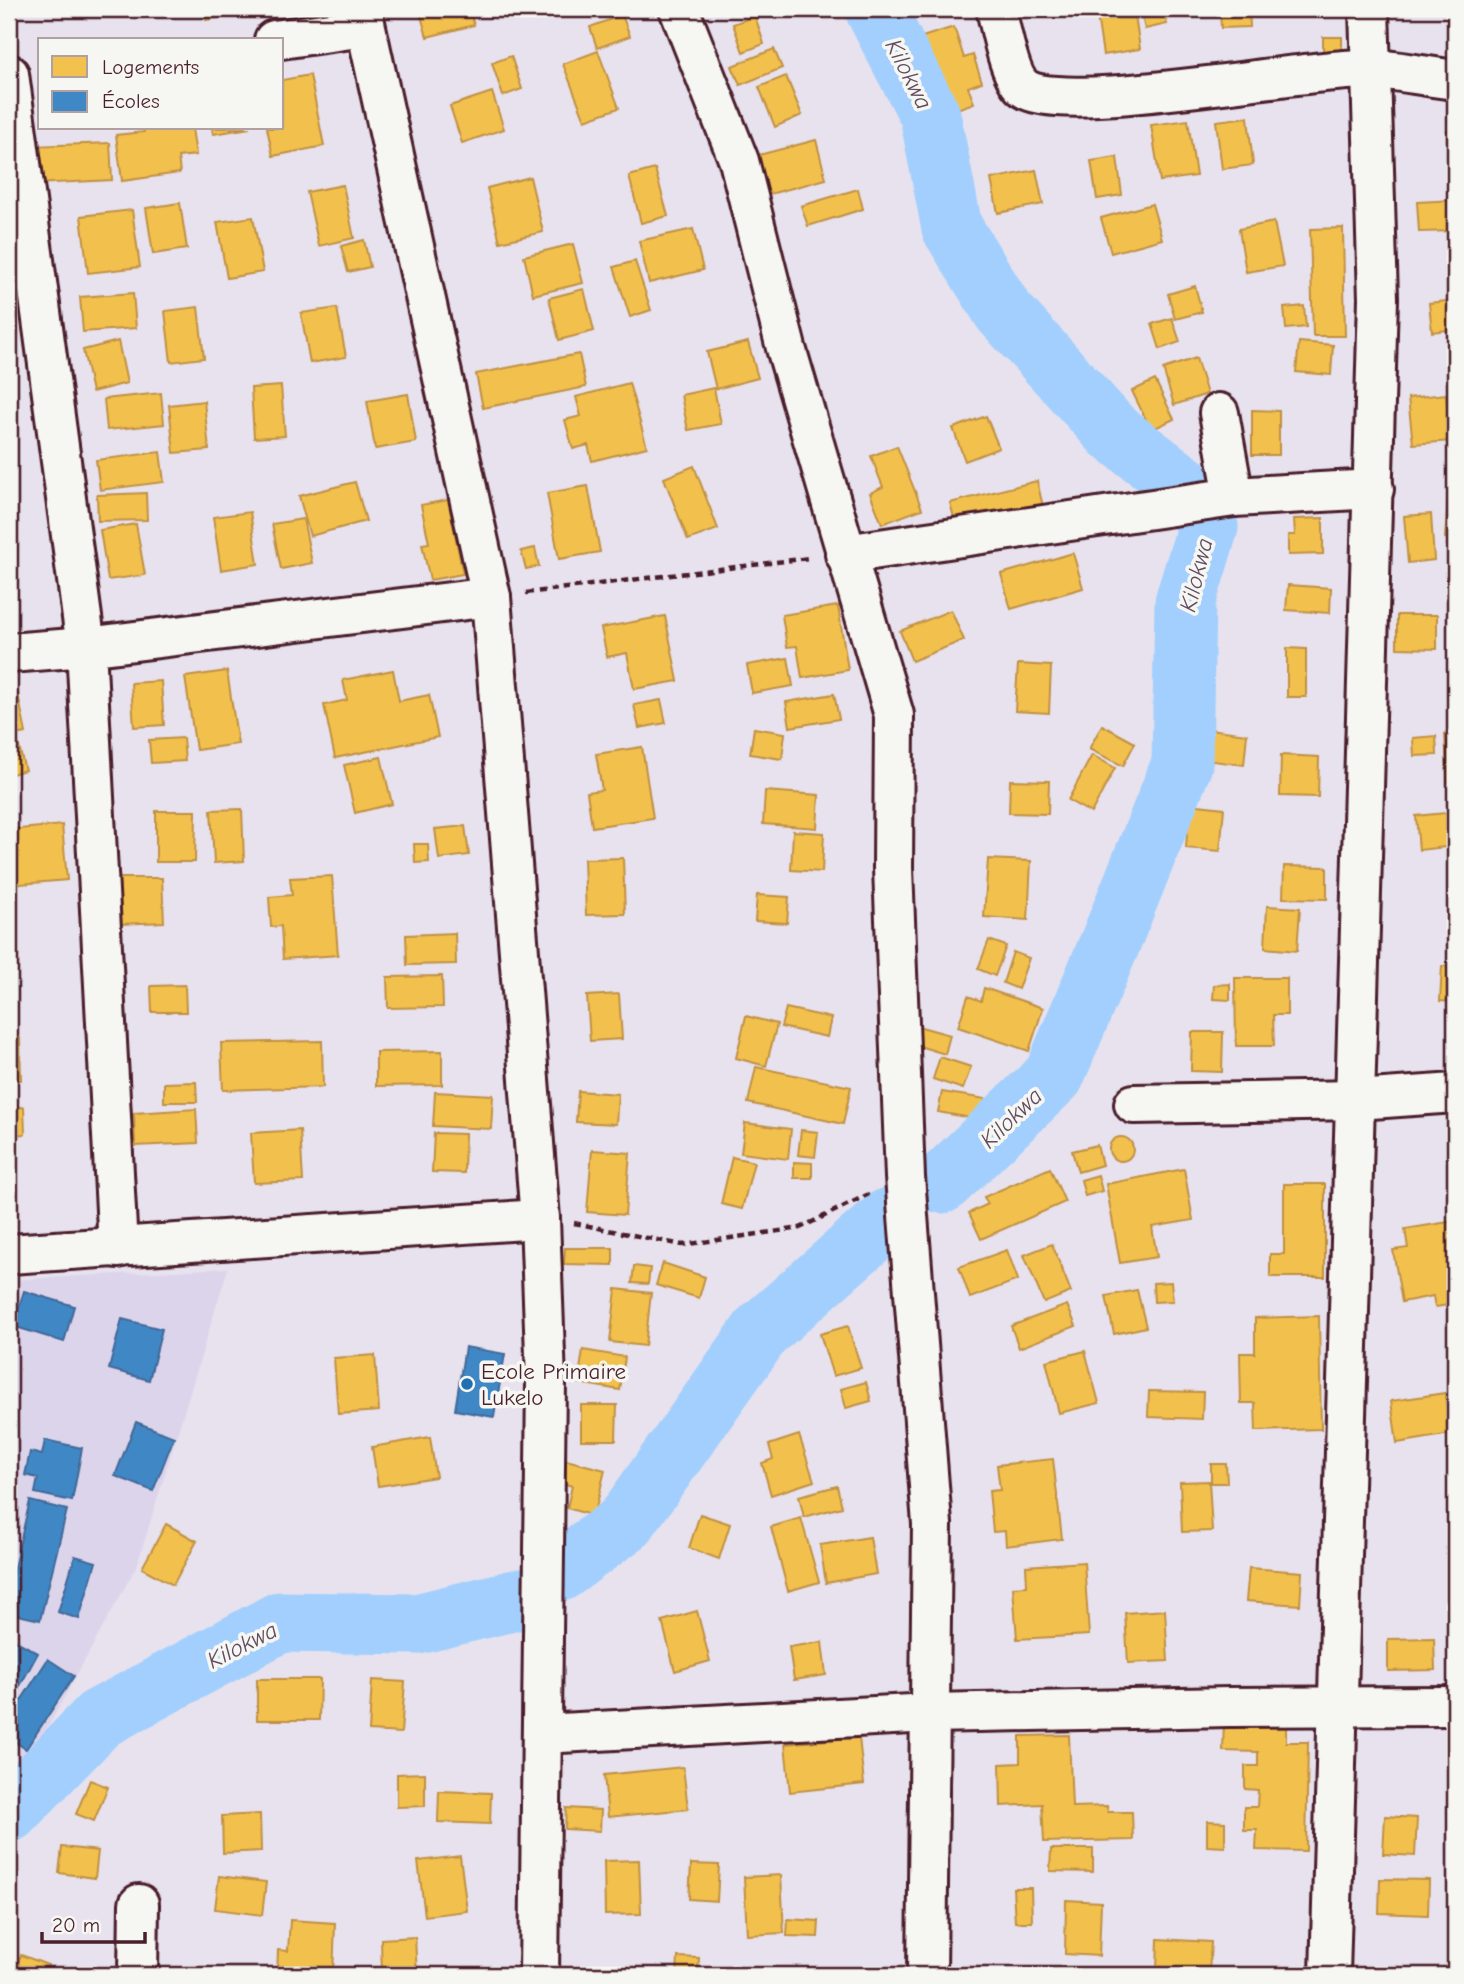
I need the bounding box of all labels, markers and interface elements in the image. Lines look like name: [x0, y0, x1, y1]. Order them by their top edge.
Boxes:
water label: Kilokwa: [880, 34, 938, 114]
legend: [38, 38, 284, 130]
text: Logements: [102, 55, 199, 79]
text: Écoles: [102, 89, 160, 113]
water label: Kilokwa: [1173, 535, 1219, 615]
water label: Kilokwa: [974, 1082, 1048, 1154]
place label: Ecole Primaire Lukelo: [481, 1358, 626, 1411]
marker: Ecole Primaire Lukelo: [459, 1376, 475, 1392]
water label: Kilokwa: [202, 1616, 282, 1674]
scale bar: [42, 1900, 145, 1944]
text: 20 m: [52, 1913, 100, 1937]

